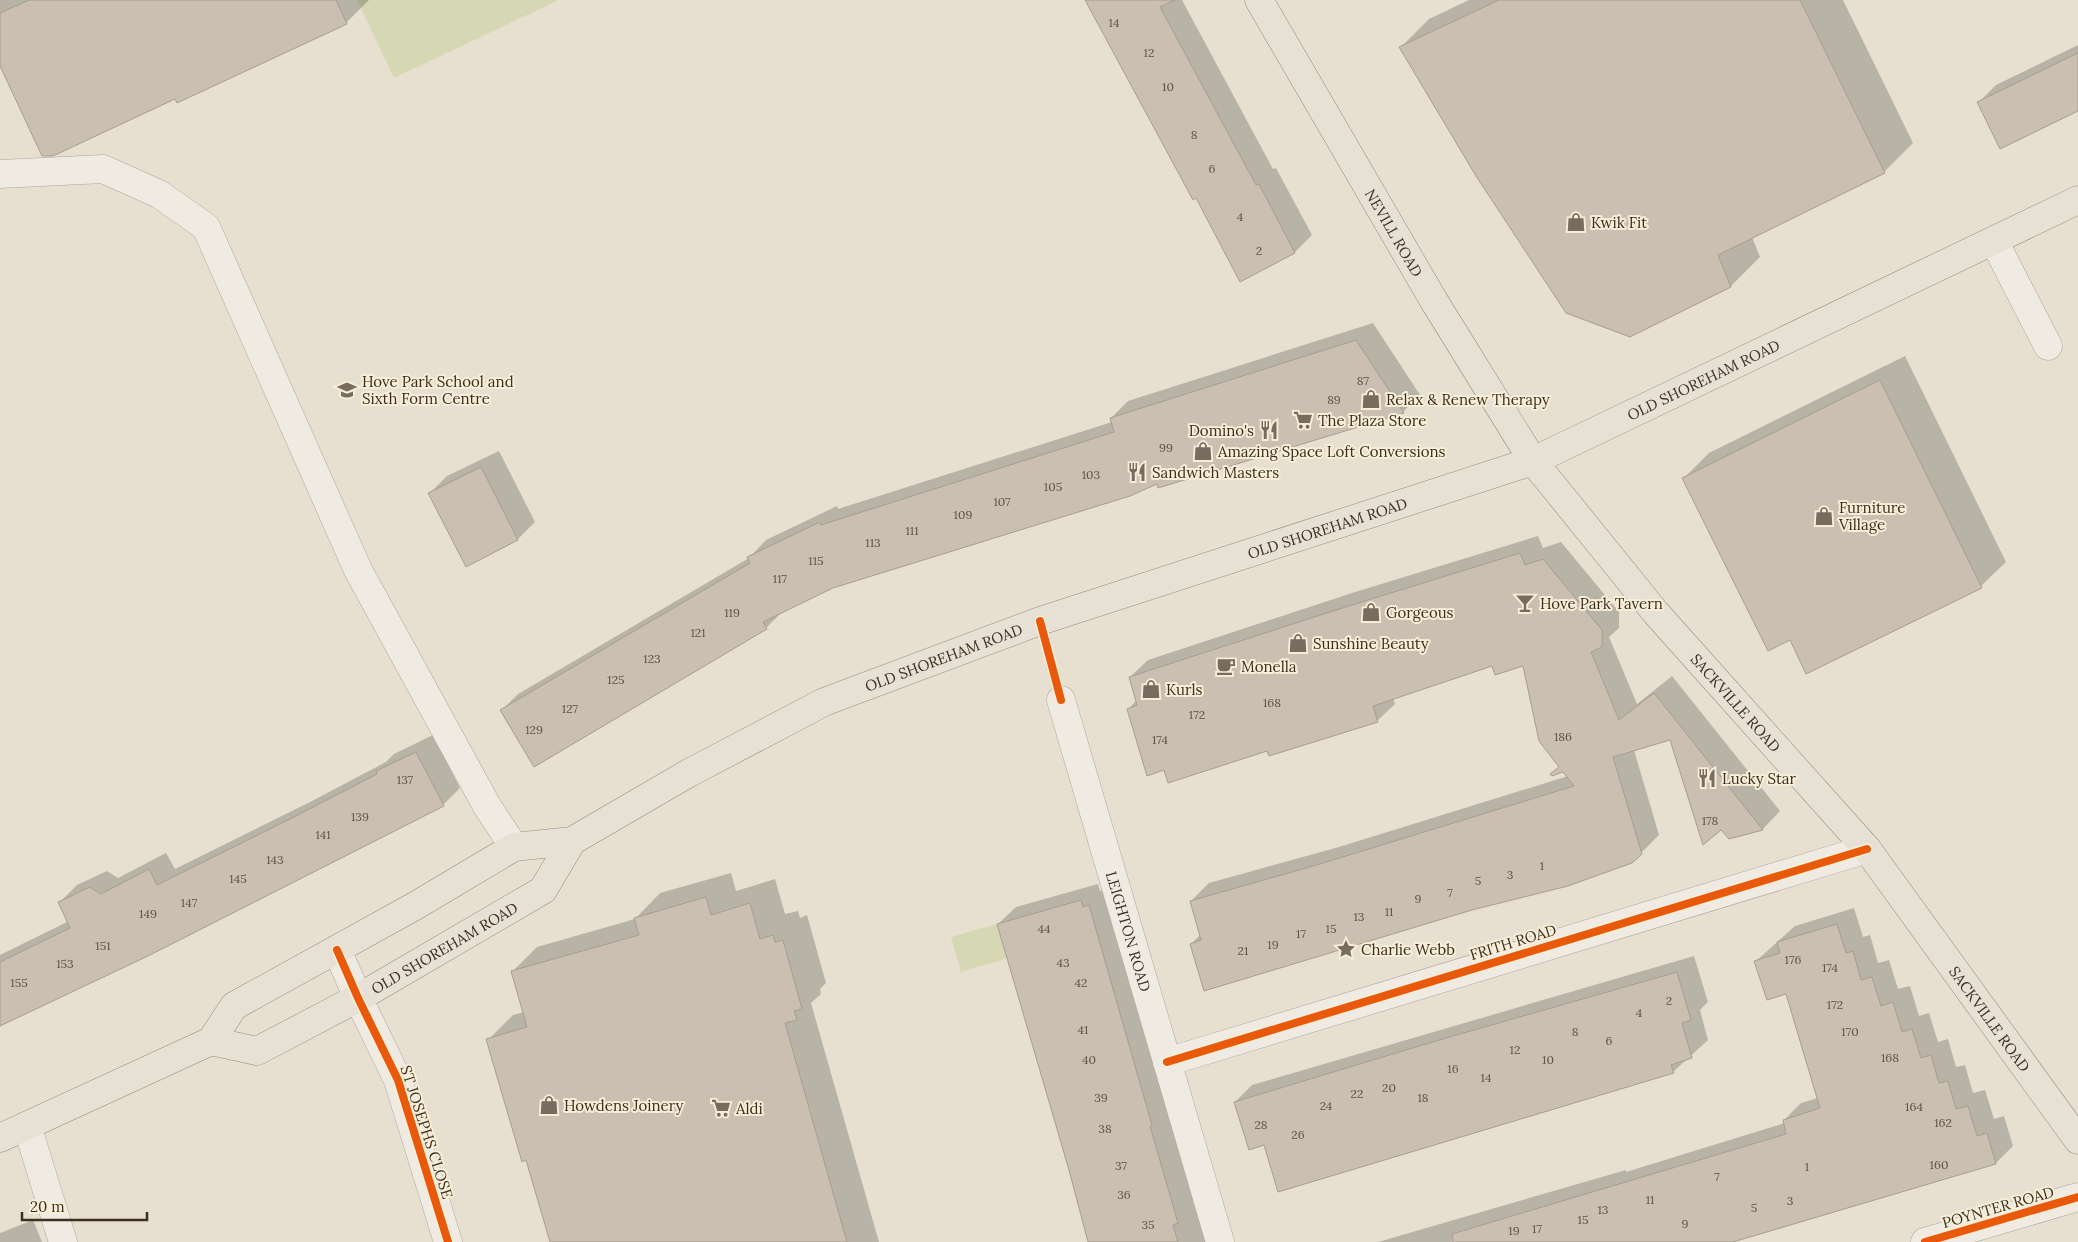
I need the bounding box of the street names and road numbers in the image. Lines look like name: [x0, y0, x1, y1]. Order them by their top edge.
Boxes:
street label: NEVILL ROAD: [1361, 185, 1427, 280]
street label: OLD SHOREHAM ROAD: [1624, 335, 1782, 424]
street label: OLD SHOREHAM ROAD: [1245, 493, 1410, 563]
street label: OLD SHOREHAM ROAD: [862, 619, 1025, 695]
street label: SACKVILLE ROAD: [1687, 649, 1785, 756]
street label: LEIGHTON ROAD: [1102, 869, 1155, 994]
street label: OLD SHOREHAM ROAD: [367, 897, 521, 998]
street label: FRITH ROAD: [1467, 920, 1559, 964]
street label: SACKVILLE ROAD: [1945, 962, 2035, 1075]
street label: ST JOSEPHS CLOSE: [396, 1063, 458, 1201]
street label: POYNTER ROAD: [1940, 1182, 2056, 1232]

